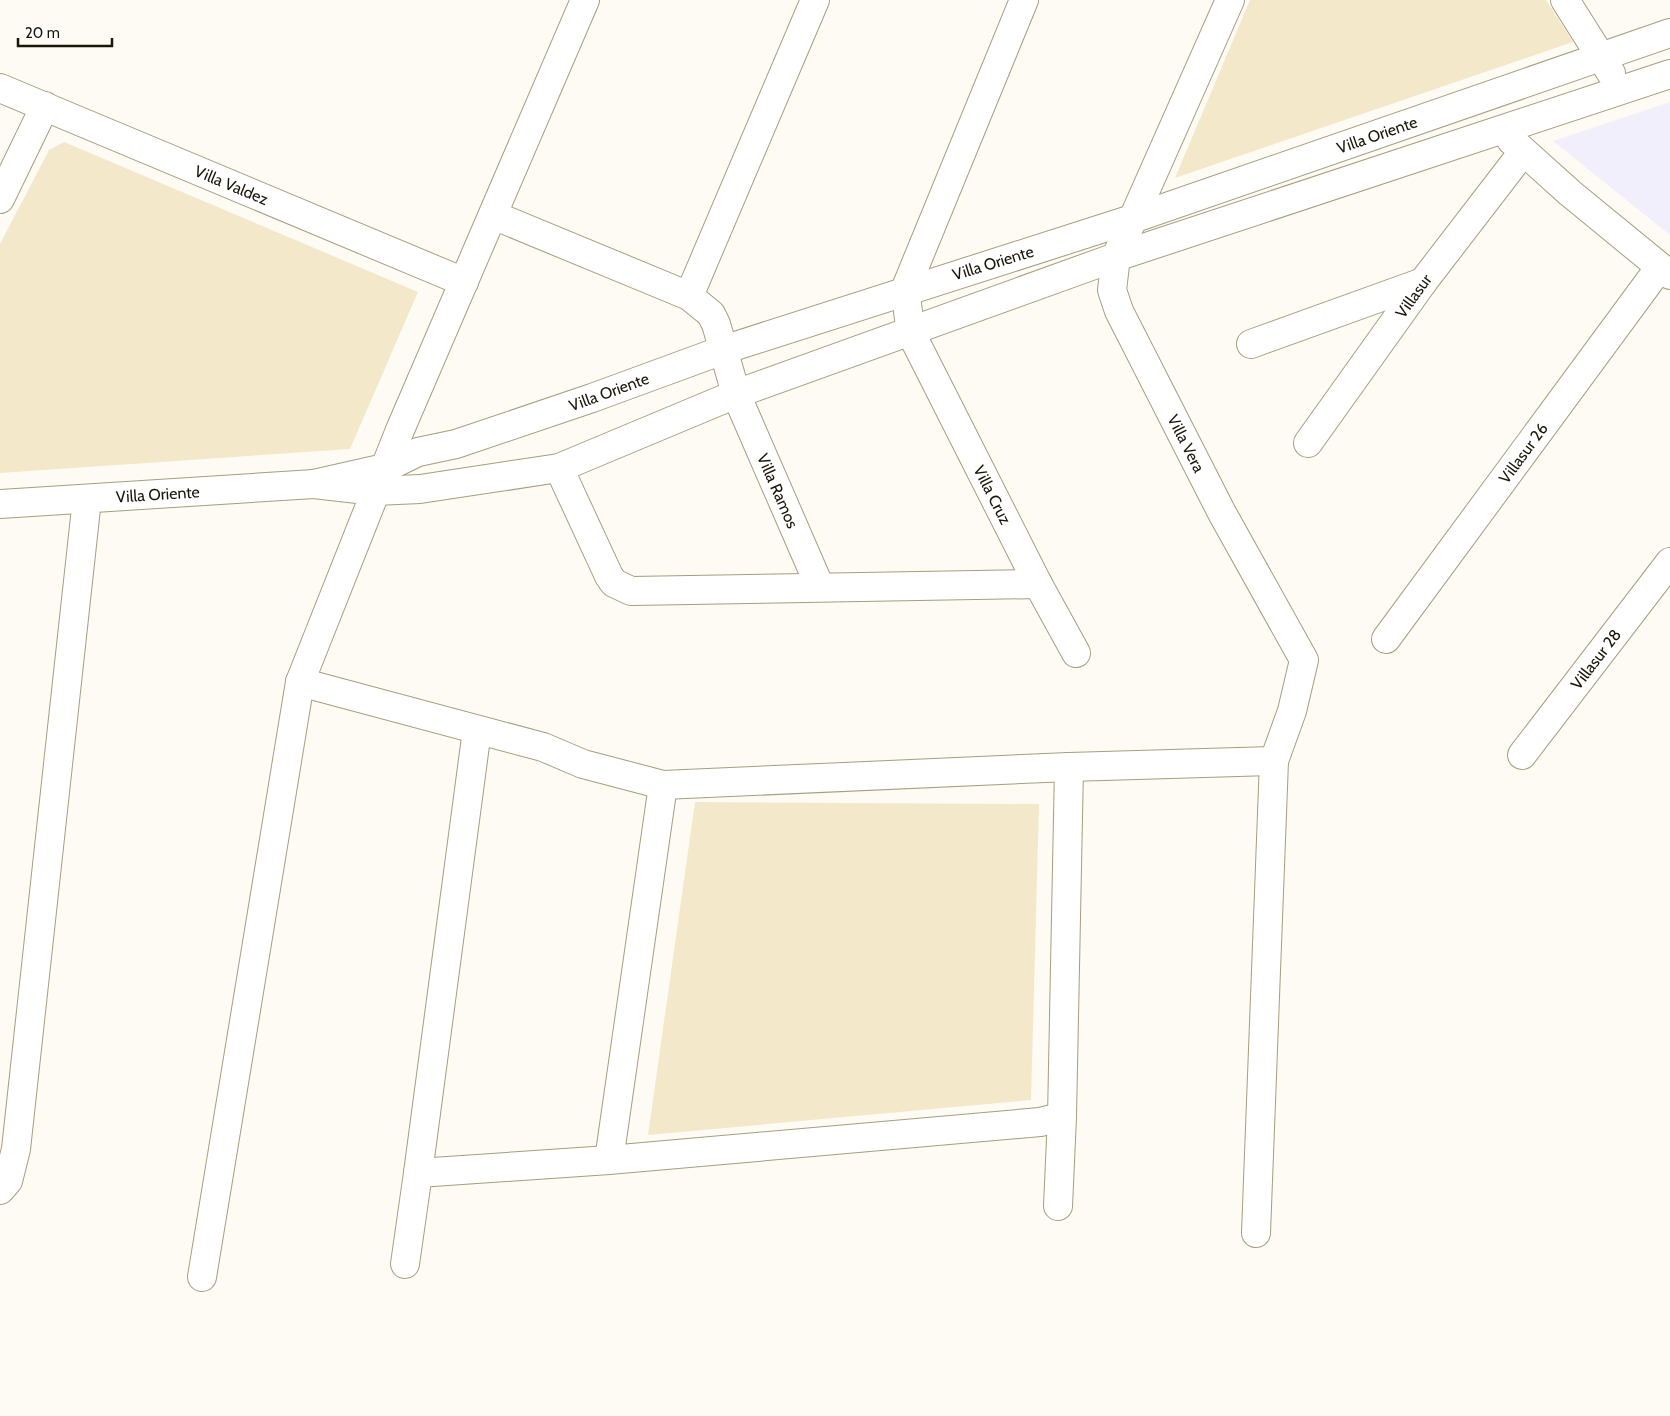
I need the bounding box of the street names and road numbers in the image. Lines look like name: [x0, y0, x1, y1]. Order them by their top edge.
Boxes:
street label: Villa Oriente: [1334, 112, 1420, 158]
street label: Villa Valdez: [192, 161, 272, 209]
street label: Villa Oriente: [950, 242, 1036, 284]
street label: Villasur: [1391, 269, 1436, 321]
street label: Villa Oriente: [566, 369, 652, 415]
street label: Villa Vera: [1164, 411, 1209, 476]
street label: Villasur 26: [1495, 419, 1551, 487]
street label: Villa Ramos: [754, 451, 803, 531]
street label: Villa Cruz: [970, 462, 1016, 528]
street label: Villa Oriente: [115, 482, 200, 506]
street label: Villasur 28: [1567, 625, 1625, 693]

